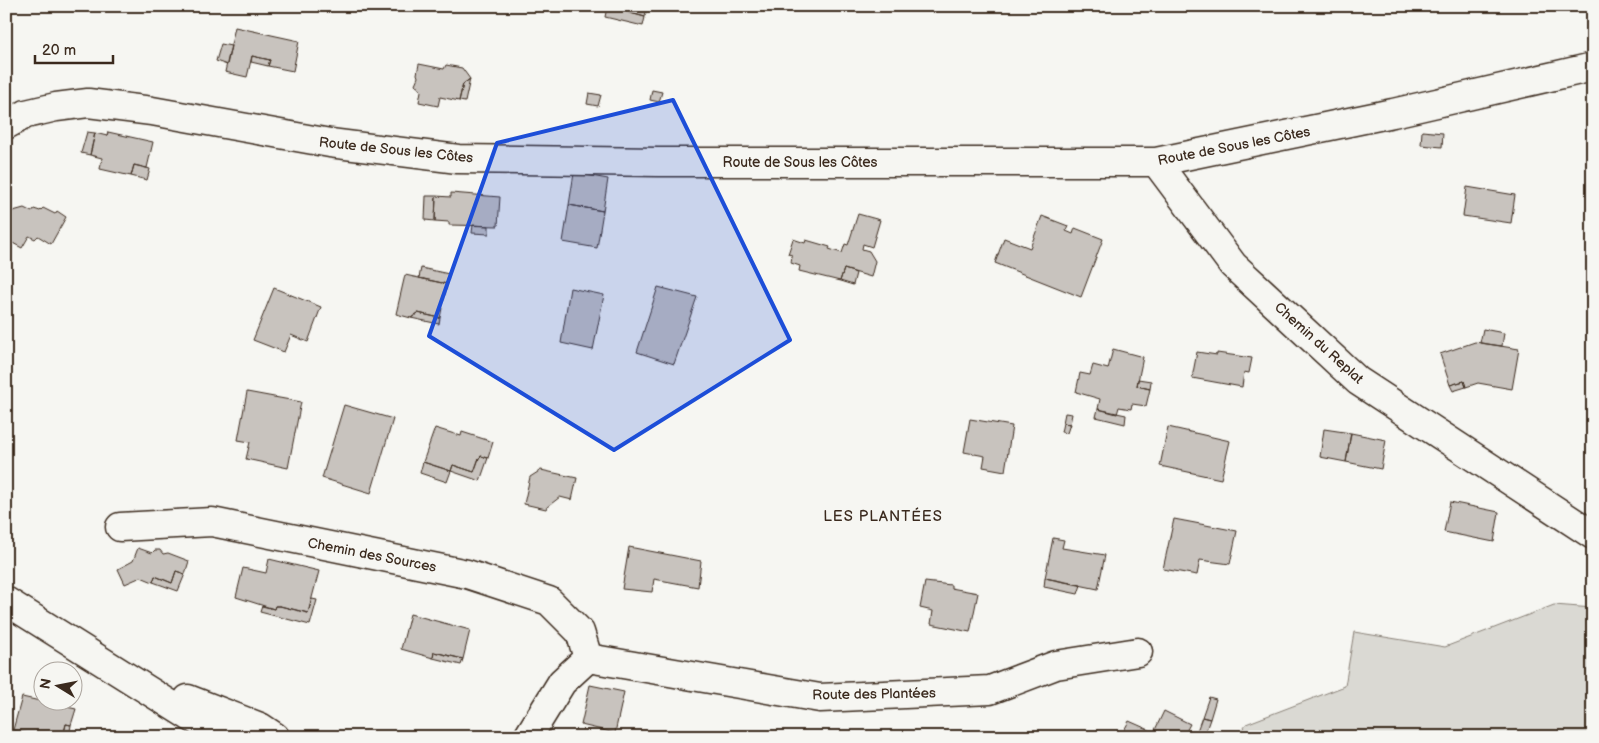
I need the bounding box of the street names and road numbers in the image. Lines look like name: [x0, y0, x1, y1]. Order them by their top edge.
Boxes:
street label: Route de Sous les Côtes: [1156, 123, 1312, 169]
street label: Route de Sous les Côtes: [318, 133, 474, 167]
street label: Route de Sous les Côtes: [723, 154, 878, 171]
street label: Chemin du Replat: [1271, 299, 1367, 388]
street label: Chemin des Sources: [306, 534, 438, 576]
street label: Route des Plantées: [812, 684, 936, 704]

